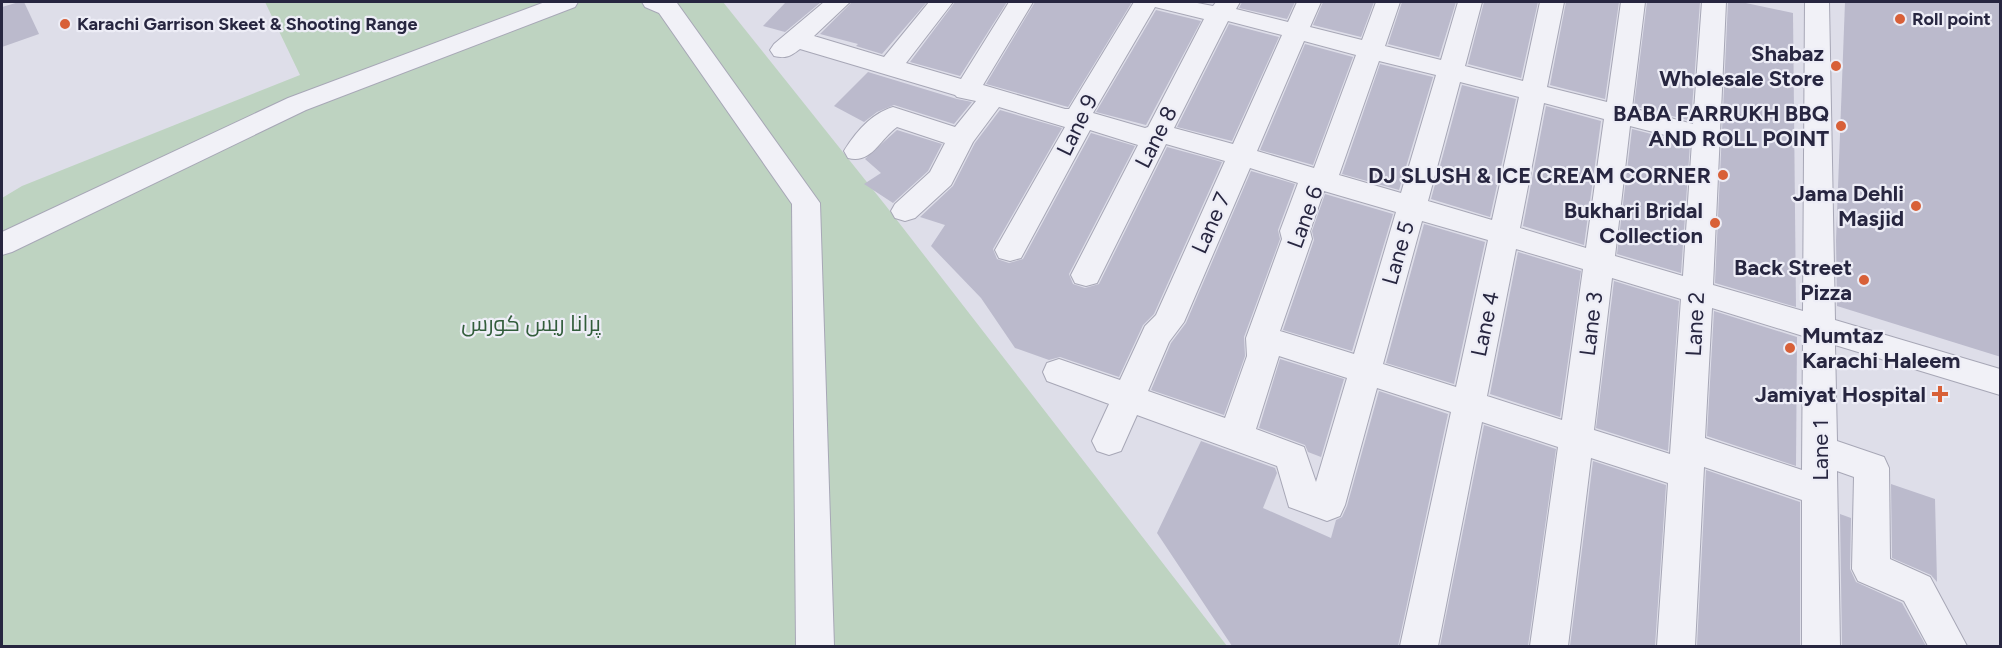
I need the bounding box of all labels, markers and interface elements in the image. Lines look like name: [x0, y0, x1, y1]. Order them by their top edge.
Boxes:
place label: Roll point: [1912, 8, 1991, 30]
marker: Roll point: [1893, 12, 1907, 26]
place label: Karachi Garrison Skeet & Shooting Range: [77, 13, 417, 35]
marker: Karachi Garrison Skeet & Shooting Range: [58, 17, 72, 31]
place label: Shabaz Wholesale Store: [1659, 40, 1824, 92]
marker: Shabaz Wholesale Store: [1829, 59, 1843, 73]
street label: Lane 9: [1051, 90, 1103, 160]
place label: BABA FARRUKH BBQ AND ROLL POINT: [1613, 100, 1829, 152]
street label: Lane 8: [1129, 102, 1183, 172]
marker: BABA FARRUKH BBQ AND ROLL POINT: [1834, 119, 1848, 133]
place label: DJ SLUSH & ICE CREAM CORNER: [1368, 162, 1711, 189]
marker: DJ SLUSH & ICE CREAM CORNER: [1716, 168, 1730, 182]
place label: Jama Dehli Masjid: [1793, 180, 1904, 232]
street label: Lane 6: [1281, 182, 1329, 252]
street label: Lane 7: [1186, 188, 1236, 258]
place label: Bukhari Bridal Collection: [1564, 197, 1703, 249]
marker: Jama Dehli Masjid: [1909, 199, 1923, 213]
marker: Bukhari Bridal Collection: [1708, 216, 1722, 230]
street label: Lane 5: [1376, 218, 1420, 288]
place label: Back Street Pizza: [1734, 254, 1852, 306]
marker: Back Street Pizza: [1857, 273, 1871, 287]
street label: Lane 4: [1465, 289, 1505, 359]
street label: Lane 3: [1574, 290, 1608, 358]
street label: Lane 2: [1680, 291, 1710, 357]
park label: پرانا ریس کورس: [461, 310, 601, 338]
place label: Mumtaz Karachi Haleem: [1802, 322, 1961, 374]
marker: Mumtaz Karachi Haleem: [1783, 341, 1797, 355]
place label: Jamiyat Hospital: [1755, 381, 1926, 408]
marker: Jamiyat Hospital: [1931, 385, 1949, 403]
street label: Lane 1: [1807, 419, 1834, 481]

